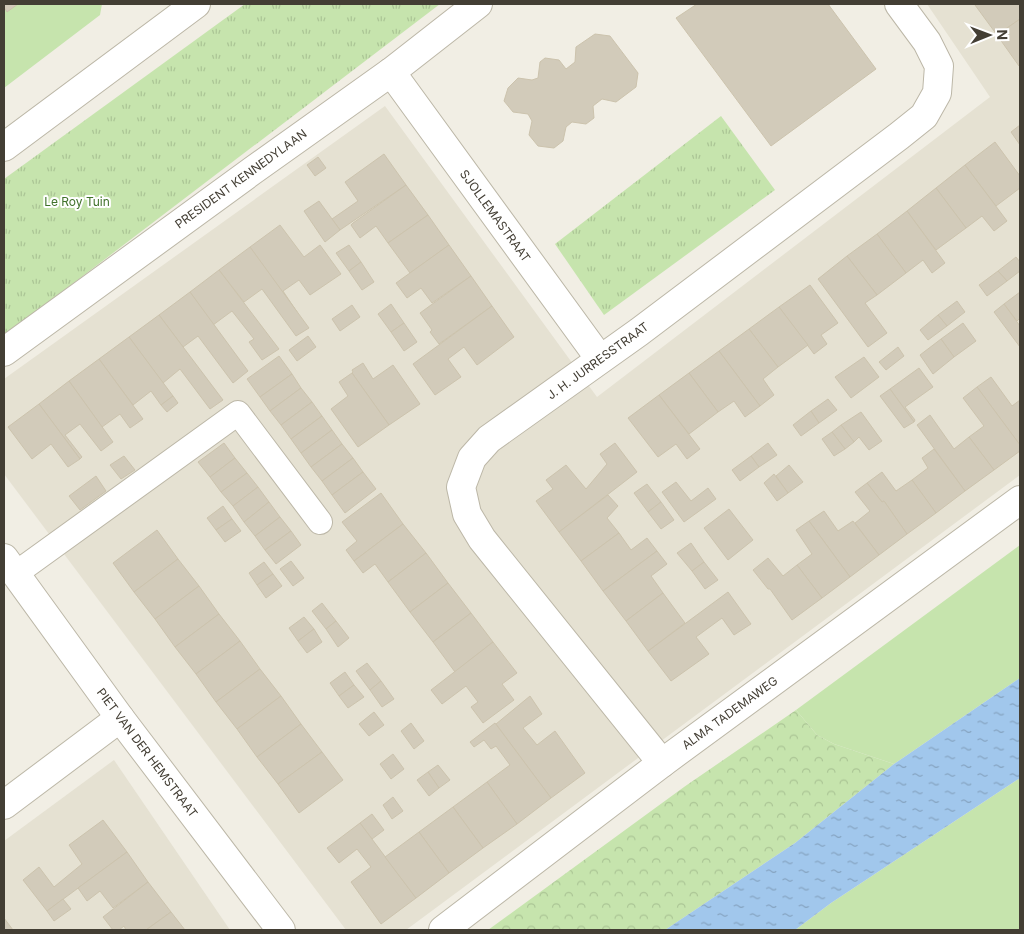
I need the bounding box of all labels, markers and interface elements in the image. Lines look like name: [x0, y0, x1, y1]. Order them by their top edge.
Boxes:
north arrow: [964, 10, 1014, 60]
text: N: [994, 29, 1011, 40]
street label: PRESIDENT KENNEDYLAAN: [172, 126, 309, 231]
street label: SJOLLEMASTRAAT: [457, 167, 534, 265]
park label: Le Roy Tuin: [44, 194, 110, 209]
street label: J. H. JURRESSTRAAT: [544, 319, 652, 402]
street label: ALMA TADEMAWEG: [679, 673, 781, 752]
street label: PIET VAN DER HEMSTRAAT: [94, 685, 201, 820]

